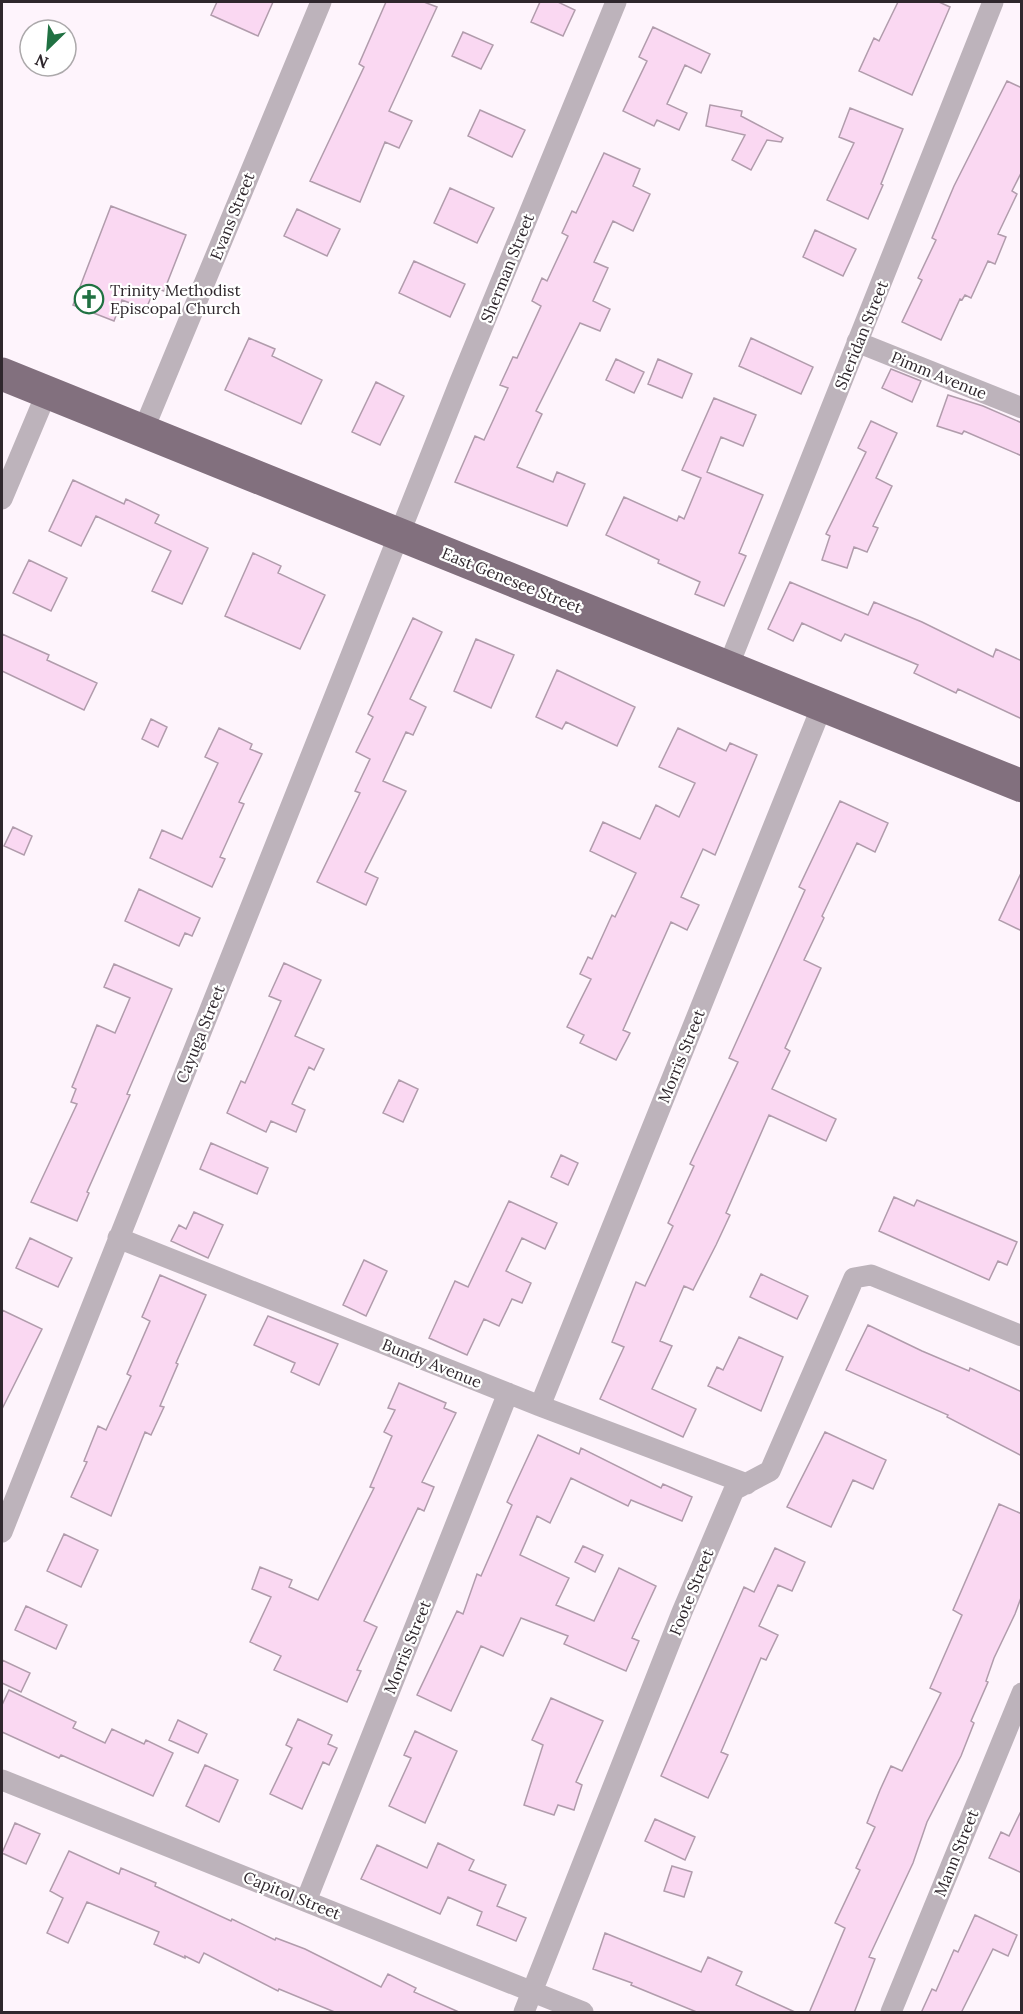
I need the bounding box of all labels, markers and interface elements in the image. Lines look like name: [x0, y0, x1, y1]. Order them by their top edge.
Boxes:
north arrow: [18, 18, 78, 78]
text: N: [32, 50, 51, 73]
street label: Evans Street: [205, 169, 259, 263]
street label: Sherman Street: [476, 210, 538, 326]
street label: Sheridan Street: [830, 277, 892, 392]
place label: Trinity Methodist Episcopal Church: [110, 280, 242, 318]
church icon: Trinity Methodist Episcopal Church: [73, 283, 105, 315]
street label: Pimm Avenue: [888, 347, 990, 403]
street label: East Genesee Street: [439, 543, 586, 618]
street label: Cayuga Street: [171, 981, 229, 1086]
street label: Morris Street: [653, 1005, 709, 1106]
street label: Bundy Avenue: [379, 1334, 485, 1392]
street label: Foote Street: [665, 1545, 718, 1638]
street label: Morris Street: [379, 1596, 435, 1697]
street label: Mann Street: [930, 1806, 983, 1899]
street label: Capitol Street: [240, 1866, 344, 1924]

